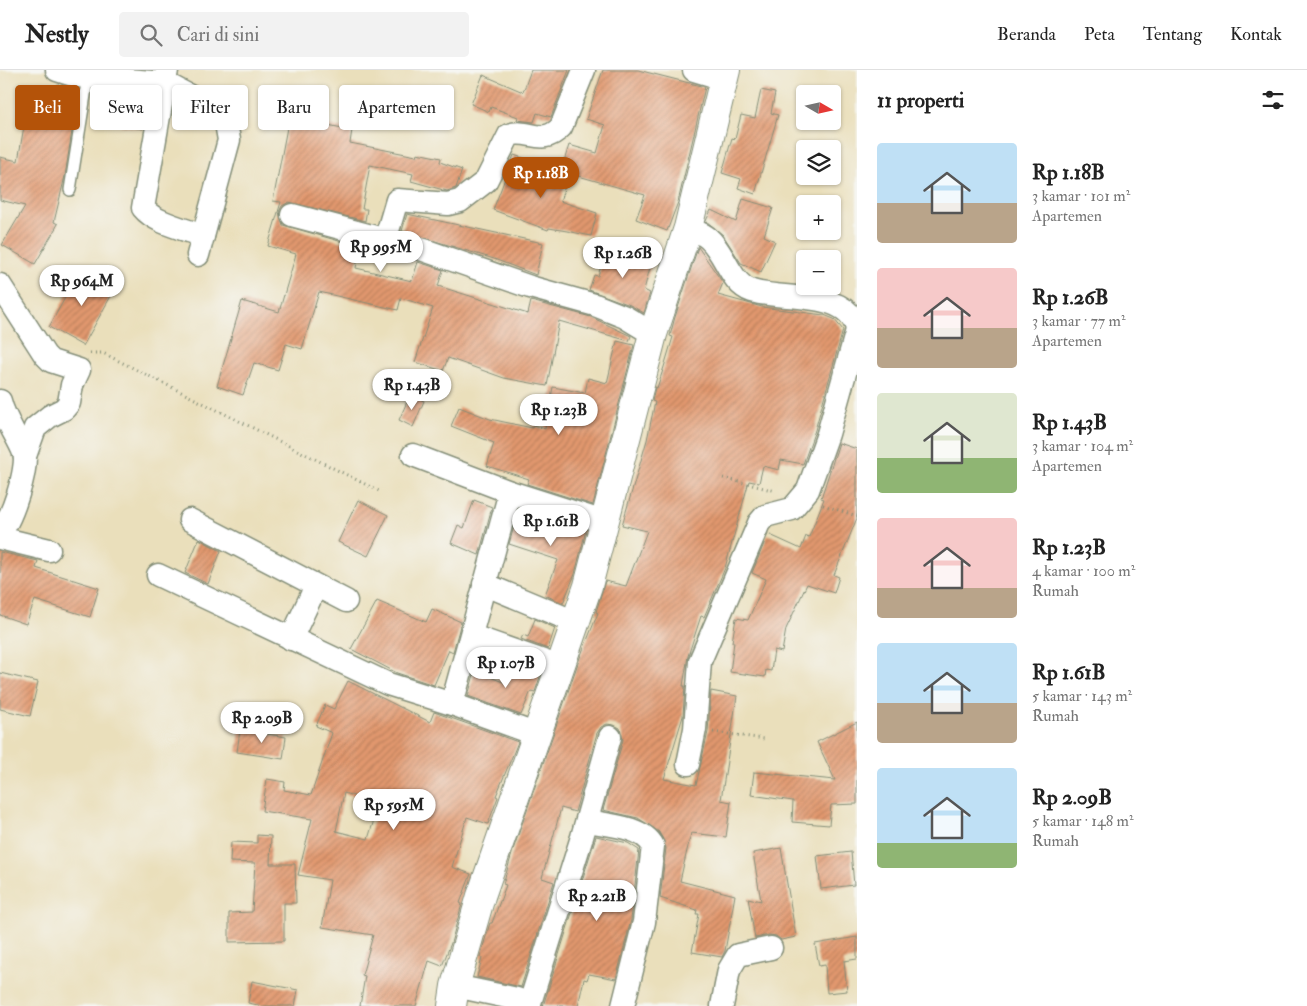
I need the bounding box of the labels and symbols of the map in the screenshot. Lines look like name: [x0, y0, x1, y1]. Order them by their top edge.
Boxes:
north arrow: [796, 85, 841, 130]
pin: Rp 1.18B: [489, 156, 593, 199]
pin: Rp 995M: [335, 230, 427, 273]
pin: Rp 1.26B: [571, 236, 675, 279]
pin: Rp 964M: [36, 264, 128, 307]
pin: Rp 1.43B: [360, 368, 464, 411]
pin: Rp 1.23B: [507, 394, 611, 436]
pin: Rp 1.61B: [499, 504, 603, 547]
pin: Rp 1.07B: [454, 646, 558, 689]
pin: Rp 2.09B: [210, 702, 314, 744]
pin: Rp 595M: [348, 788, 440, 831]
pin: Rp 2.21B: [545, 880, 649, 922]

